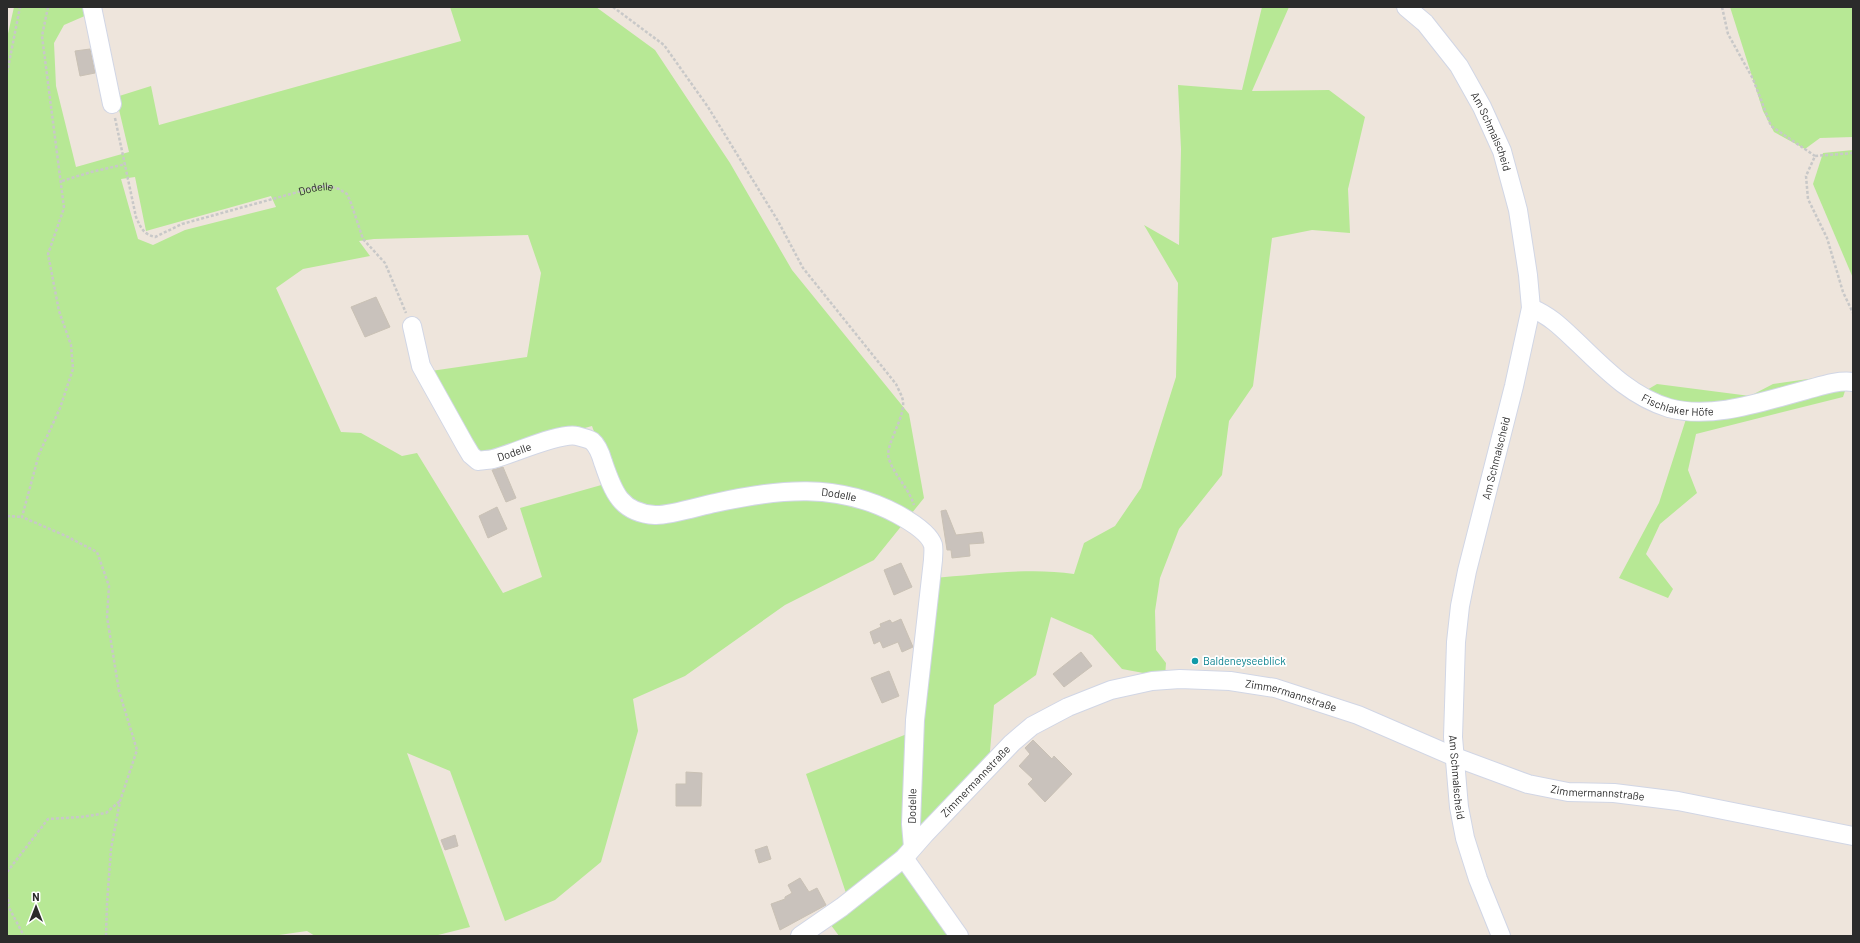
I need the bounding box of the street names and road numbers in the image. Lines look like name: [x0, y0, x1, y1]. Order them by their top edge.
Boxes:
street label: Am Schmalscheid: [1469, 89, 1514, 172]
street label: Dodelle: [297, 179, 335, 198]
street label: Fischlaker Höfe: [1640, 390, 1714, 418]
street label: Am Schmalscheid: [1479, 415, 1512, 501]
street label: Dodelle: [495, 439, 533, 463]
street label: Dodelle: [821, 485, 858, 504]
street label: Zimmermannstraße: [1245, 676, 1339, 714]
street label: Am Schmalscheid: [1447, 734, 1468, 820]
street label: Zimmermannstraße: [938, 742, 1013, 819]
street label: Zimmermannstraße: [1550, 782, 1646, 803]
street label: Dodelle: [905, 788, 918, 824]

